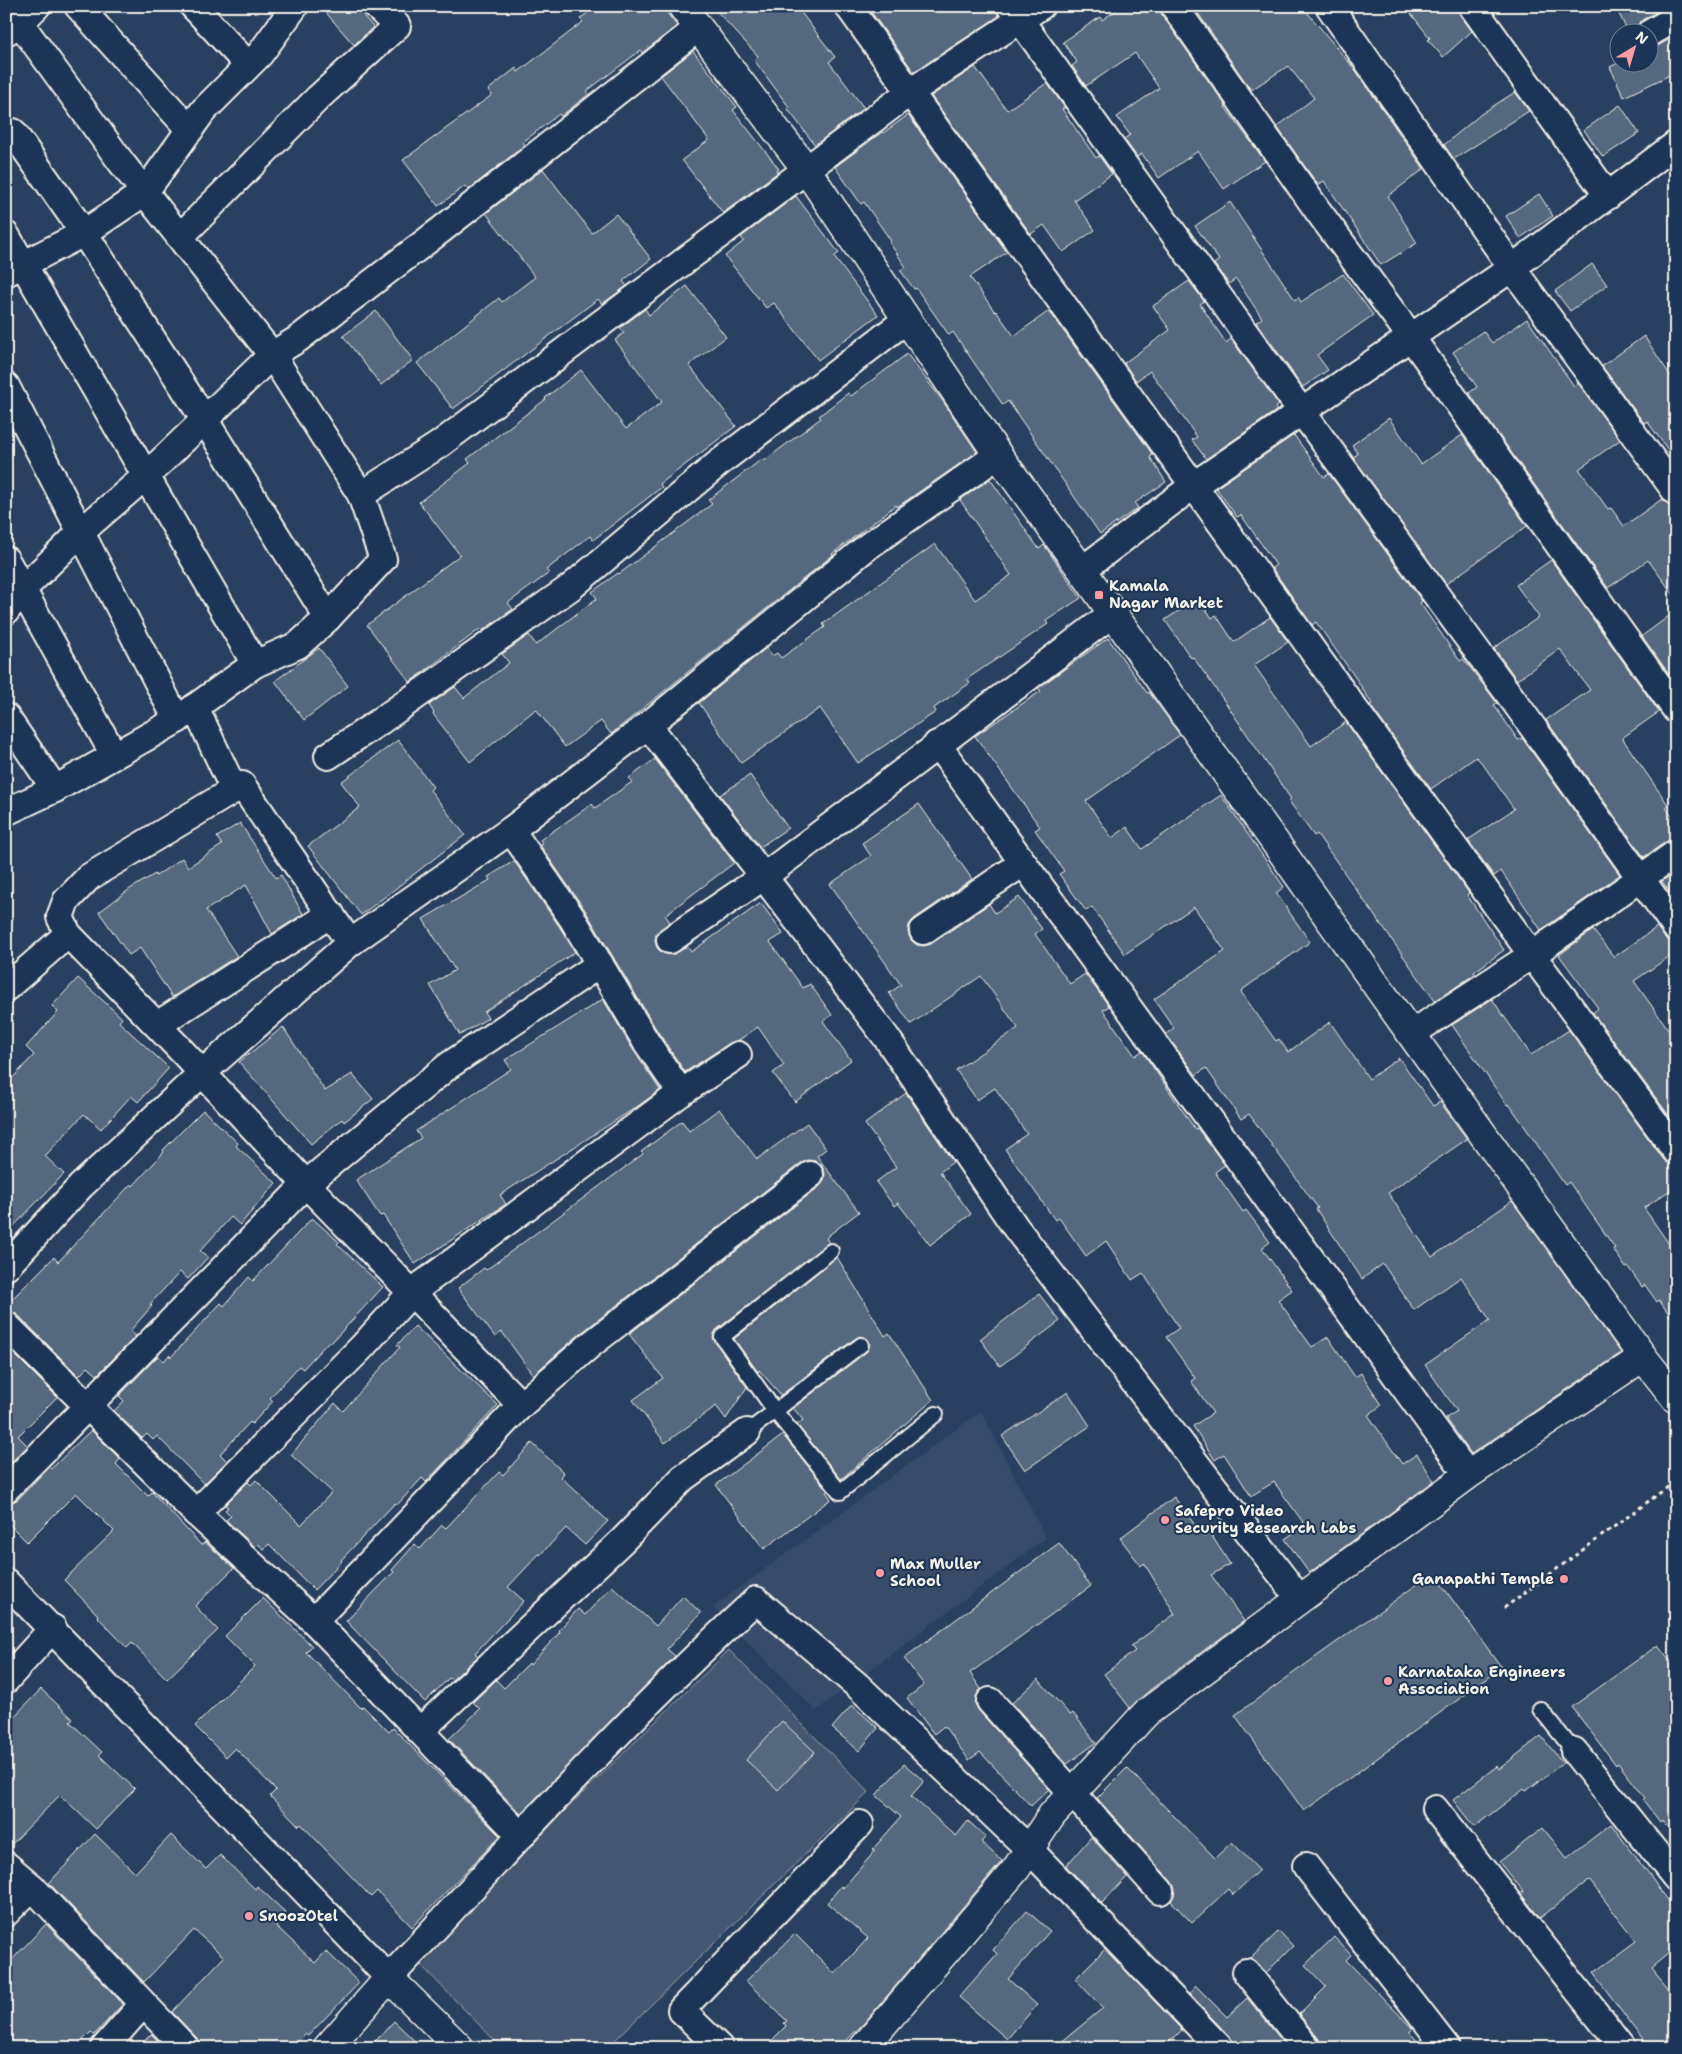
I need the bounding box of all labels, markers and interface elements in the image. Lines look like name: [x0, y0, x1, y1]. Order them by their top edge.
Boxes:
north arrow: [1610, 22, 1660, 72]
text: N: [1632, 27, 1652, 48]
place label: Kamala Nagar Market: [1109, 576, 1223, 613]
marker: Kamala Nagar Market: [1093, 589, 1105, 601]
place label: Safepro Video Security Research Labs: [1175, 1501, 1356, 1538]
marker: Safepro Video Security Research Labs: [1159, 1514, 1171, 1526]
place label: Max Muller School: [890, 1554, 981, 1591]
marker: Max Muller School: [874, 1567, 886, 1579]
place label: Ganapathi Temple: [1412, 1569, 1554, 1589]
marker: Ganapathi Temple: [1558, 1573, 1570, 1585]
place label: Karnataka Engineers Association: [1398, 1662, 1566, 1699]
marker: Karnataka Engineers Association: [1382, 1675, 1394, 1687]
place label: SnoozOtel: [259, 1906, 338, 1926]
marker: SnoozOtel: [243, 1910, 255, 1922]

